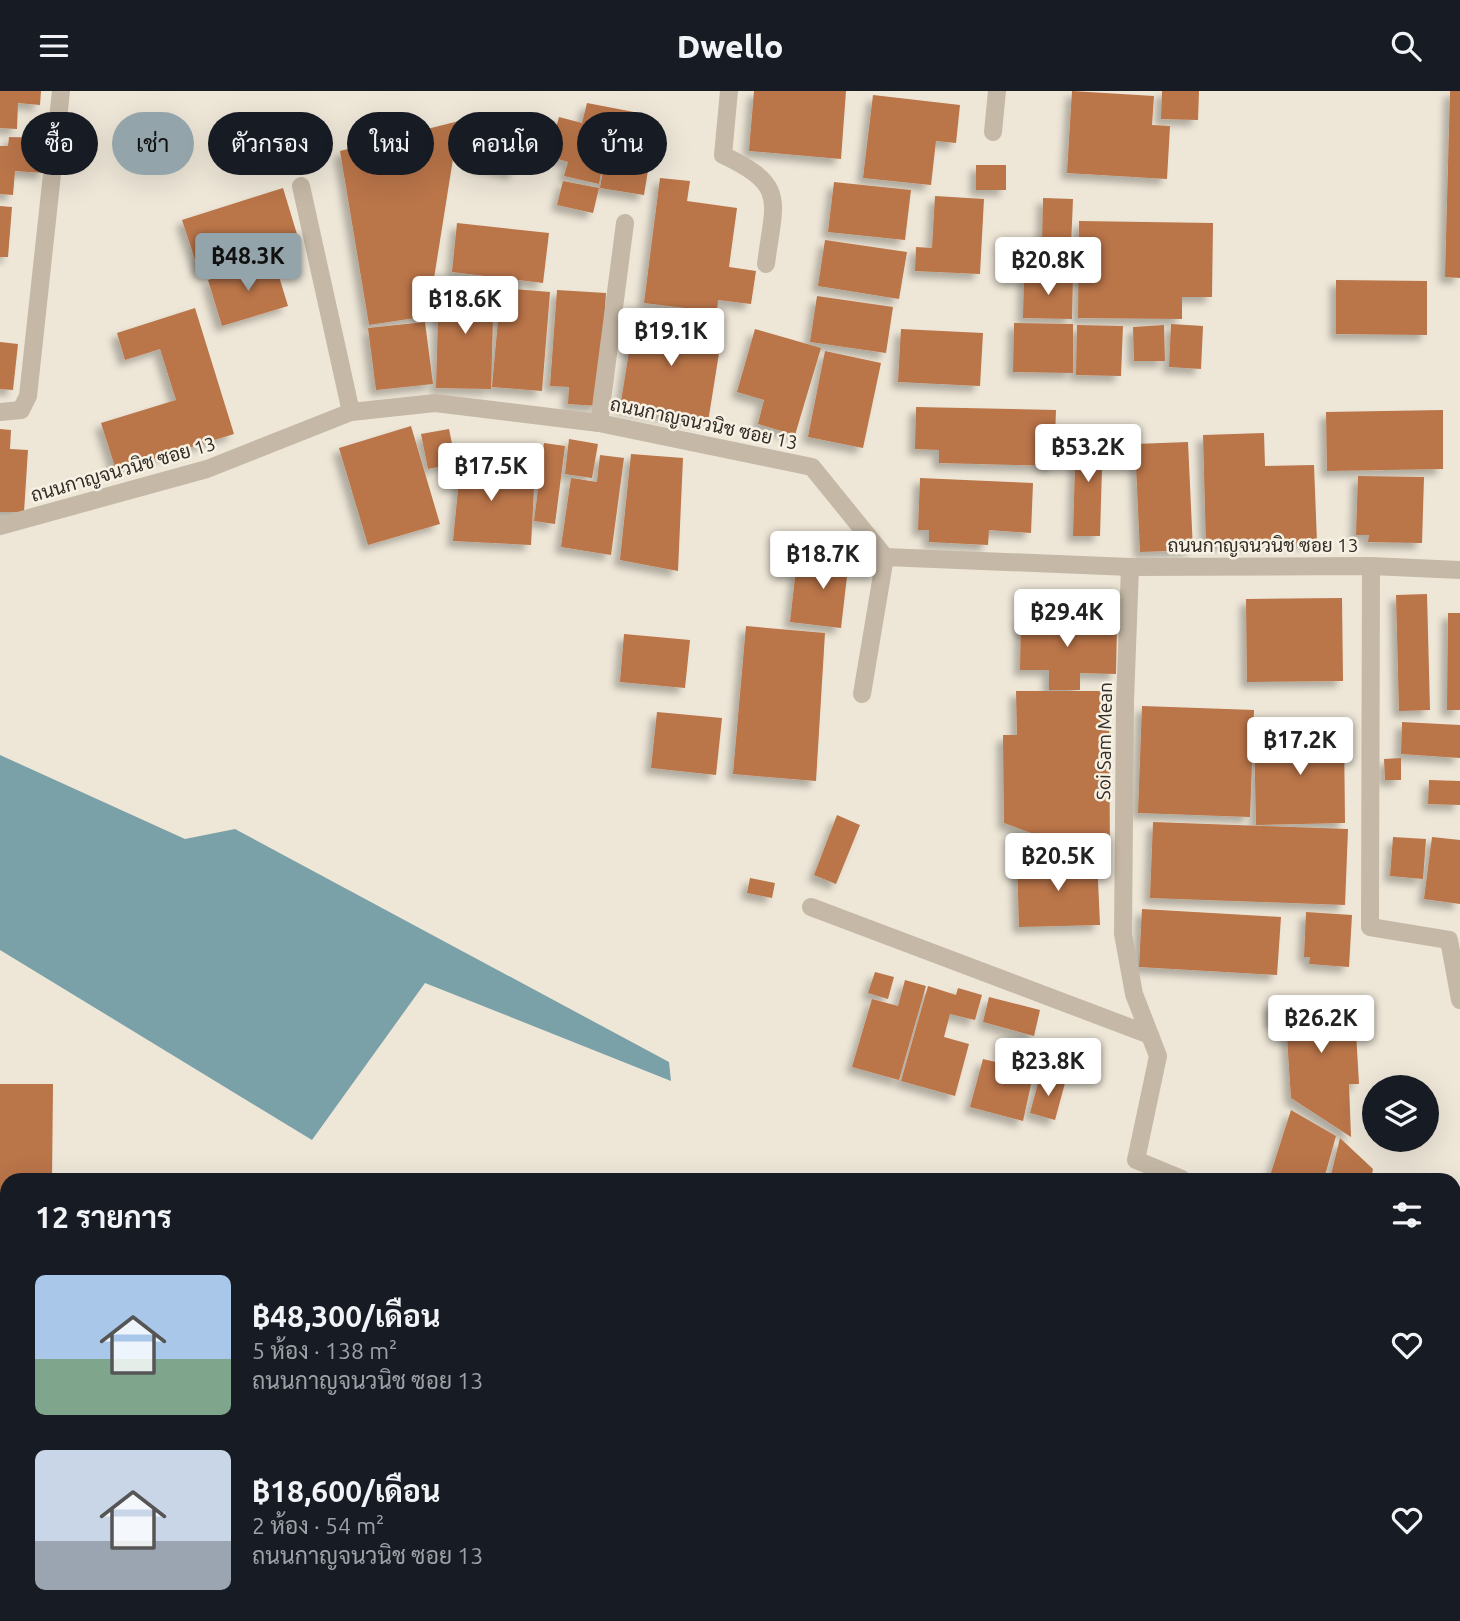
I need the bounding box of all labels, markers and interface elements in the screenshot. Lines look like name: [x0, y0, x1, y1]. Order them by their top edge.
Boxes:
icon: menu: [35, 27, 73, 65]
icon: search: [1387, 27, 1425, 65]
text: Dwello: [677, 28, 783, 64]
chip: ซื้อ: [21, 112, 98, 175]
chip: เช่า: [112, 112, 194, 175]
chip: ตัวกรอง: [208, 112, 333, 175]
chip: ใหม่: [347, 112, 434, 175]
chip: คอนโด: [448, 112, 563, 175]
chip: บ้าน: [577, 112, 667, 175]
pin: ฿48.3K: [191, 233, 305, 293]
pin: ฿20.8K: [991, 237, 1105, 297]
text: ฿48.3K: [211, 243, 285, 268]
text: ฿20.8K: [1011, 247, 1085, 272]
pin: ฿18.6K: [408, 277, 522, 336]
text: ฿18.6K: [428, 286, 502, 311]
pin: ฿19.1K: [614, 309, 728, 368]
text: ฿19.1K: [634, 318, 708, 343]
street label: ถนนกาญจนวนิช ซอย 13: [608, 392, 800, 455]
pin: ฿53.2K: [1031, 425, 1145, 484]
street label: ถนนกาญจนวนิช ซอย 13: [28, 432, 218, 507]
text: ฿53.2K: [1051, 434, 1125, 459]
pin: ฿17.5K: [434, 443, 548, 503]
text: ฿17.5K: [454, 453, 528, 478]
pin: ฿18.7K: [766, 531, 880, 591]
street label: ถนนกาญจนวนิช ซอย 13: [1167, 534, 1359, 557]
text: ฿18.7K: [786, 541, 860, 566]
pin: ฿29.4K: [1010, 589, 1124, 649]
text: ฿29.4K: [1030, 599, 1104, 624]
street label: Soi Sam Mean: [1092, 682, 1116, 800]
pin: ฿17.2K: [1243, 717, 1357, 777]
text: ฿17.2K: [1263, 727, 1337, 752]
pin: ฿20.5K: [1001, 833, 1115, 893]
text: ฿20.5K: [1021, 843, 1095, 868]
pin: ฿26.2K: [1264, 995, 1378, 1055]
text: ฿26.2K: [1284, 1005, 1358, 1030]
pin: ฿23.8K: [991, 1039, 1105, 1098]
text: ฿23.8K: [1011, 1048, 1085, 1073]
map controls: [1362, 1075, 1439, 1152]
button: layers: [1362, 1075, 1439, 1152]
icon: filters: [1388, 1196, 1426, 1234]
text: 12 รายการ: [35, 1200, 172, 1234]
text: ฿48,300/เดือน: [252, 1299, 440, 1333]
icon: home: [91, 1303, 175, 1387]
icon: heart: [1388, 1326, 1426, 1364]
text: 5 ห้อง · 138 m²: [252, 1338, 397, 1363]
text: ถนนกาญจนวนิช ซอย 13: [252, 1368, 483, 1393]
text: ฿18,600/เดือน: [252, 1474, 440, 1508]
icon: home: [91, 1478, 175, 1562]
icon: heart: [1388, 1501, 1426, 1539]
text: 2 ห้อง · 54 m²: [252, 1513, 384, 1538]
text: ถนนกาญจนวนิช ซอย 13: [252, 1543, 483, 1568]

